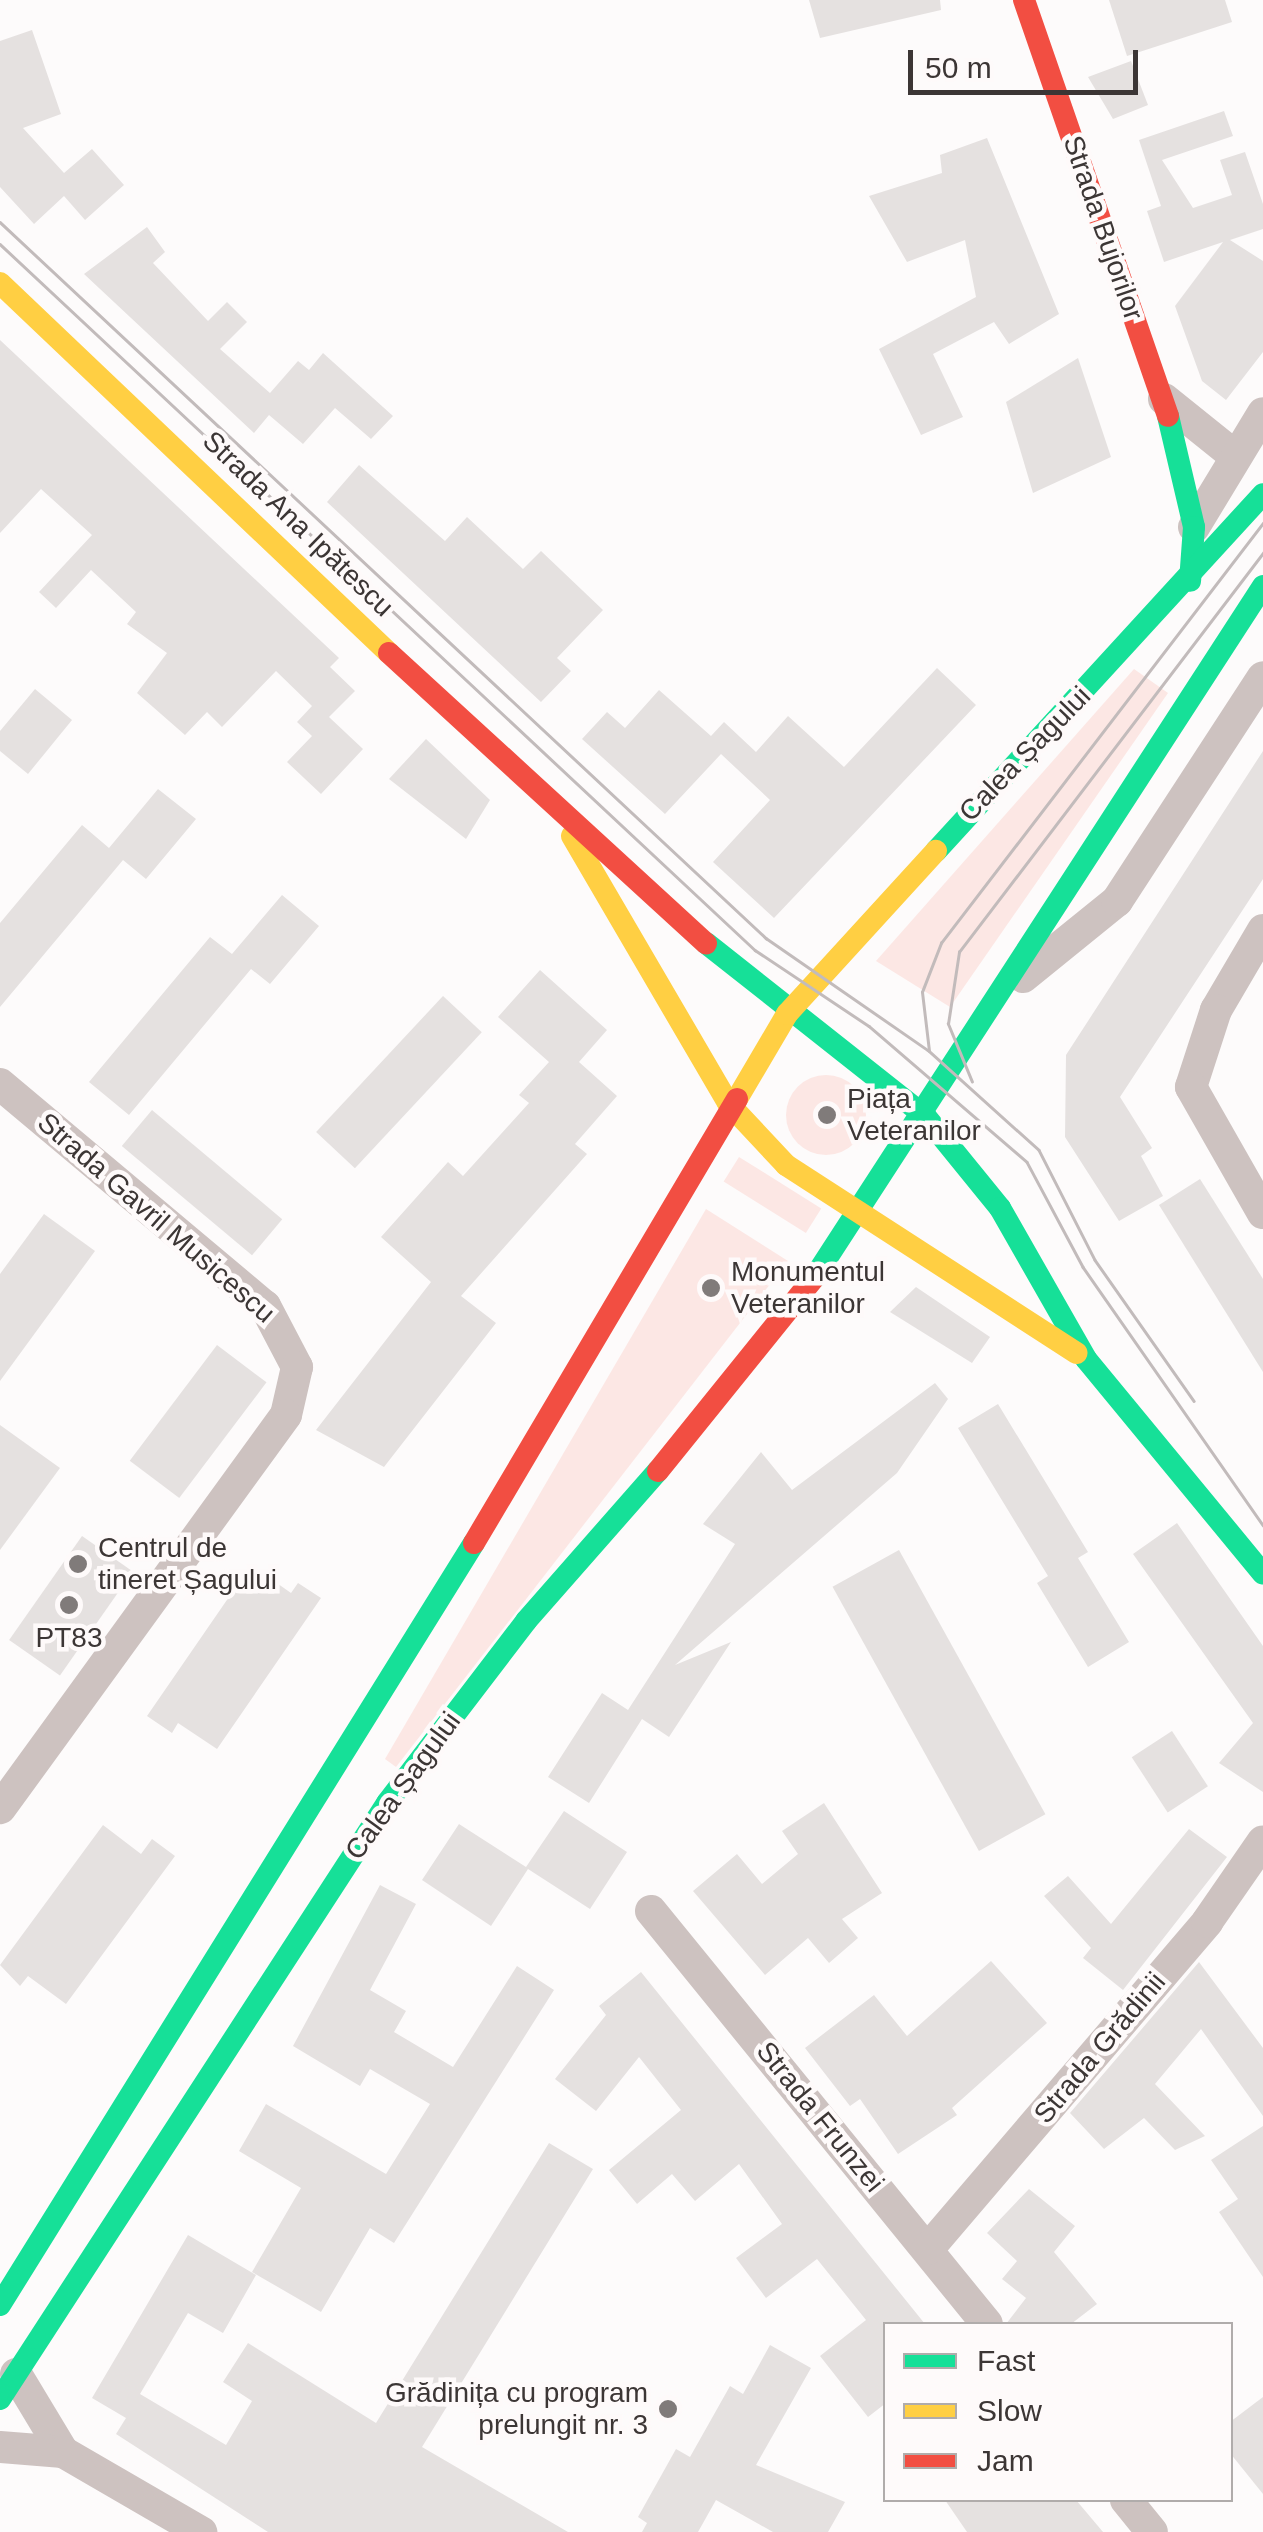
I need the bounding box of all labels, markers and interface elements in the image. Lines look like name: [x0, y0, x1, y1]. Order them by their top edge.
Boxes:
scale bar: [913, 30, 1143, 92]
text: 50 m: [925, 51, 992, 84]
street label: Strada Bujorilor: [1056, 131, 1150, 325]
street label: Strada Ana Ipătescu: [195, 424, 401, 624]
street label: Calea Șagului: [952, 680, 1098, 828]
place label: Piața Veteranilor: [847, 1082, 981, 1148]
marker: Piața Veteranilor: [816, 1104, 838, 1126]
street label: Strada Gavril Musicescu: [30, 1106, 282, 1330]
place label: Monumentul Veteranilor: [731, 1255, 885, 1321]
marker: Monumentul Veteranilor: [700, 1277, 722, 1299]
place label: Centrul de tineret Șagului: [98, 1531, 277, 1597]
marker: Centrul de tineret Șagului: [67, 1553, 89, 1575]
marker: PT83: [58, 1594, 80, 1616]
place label: PT83: [36, 1621, 102, 1655]
street label: Calea Șagului: [338, 1706, 468, 1866]
street label: Strada Grădinii: [1027, 1966, 1173, 2130]
street label: Strada Frunzei: [749, 2035, 891, 2199]
legend: [883, 2322, 1233, 2502]
text: Fast: [977, 2344, 1035, 2377]
place label: Grădinița cu program prelungit nr. 3: [385, 2376, 648, 2442]
text: Slow: [977, 2394, 1042, 2427]
marker: Grădinița cu program prelungit nr. 3: [657, 2398, 679, 2420]
text: Jam: [977, 2444, 1034, 2477]

